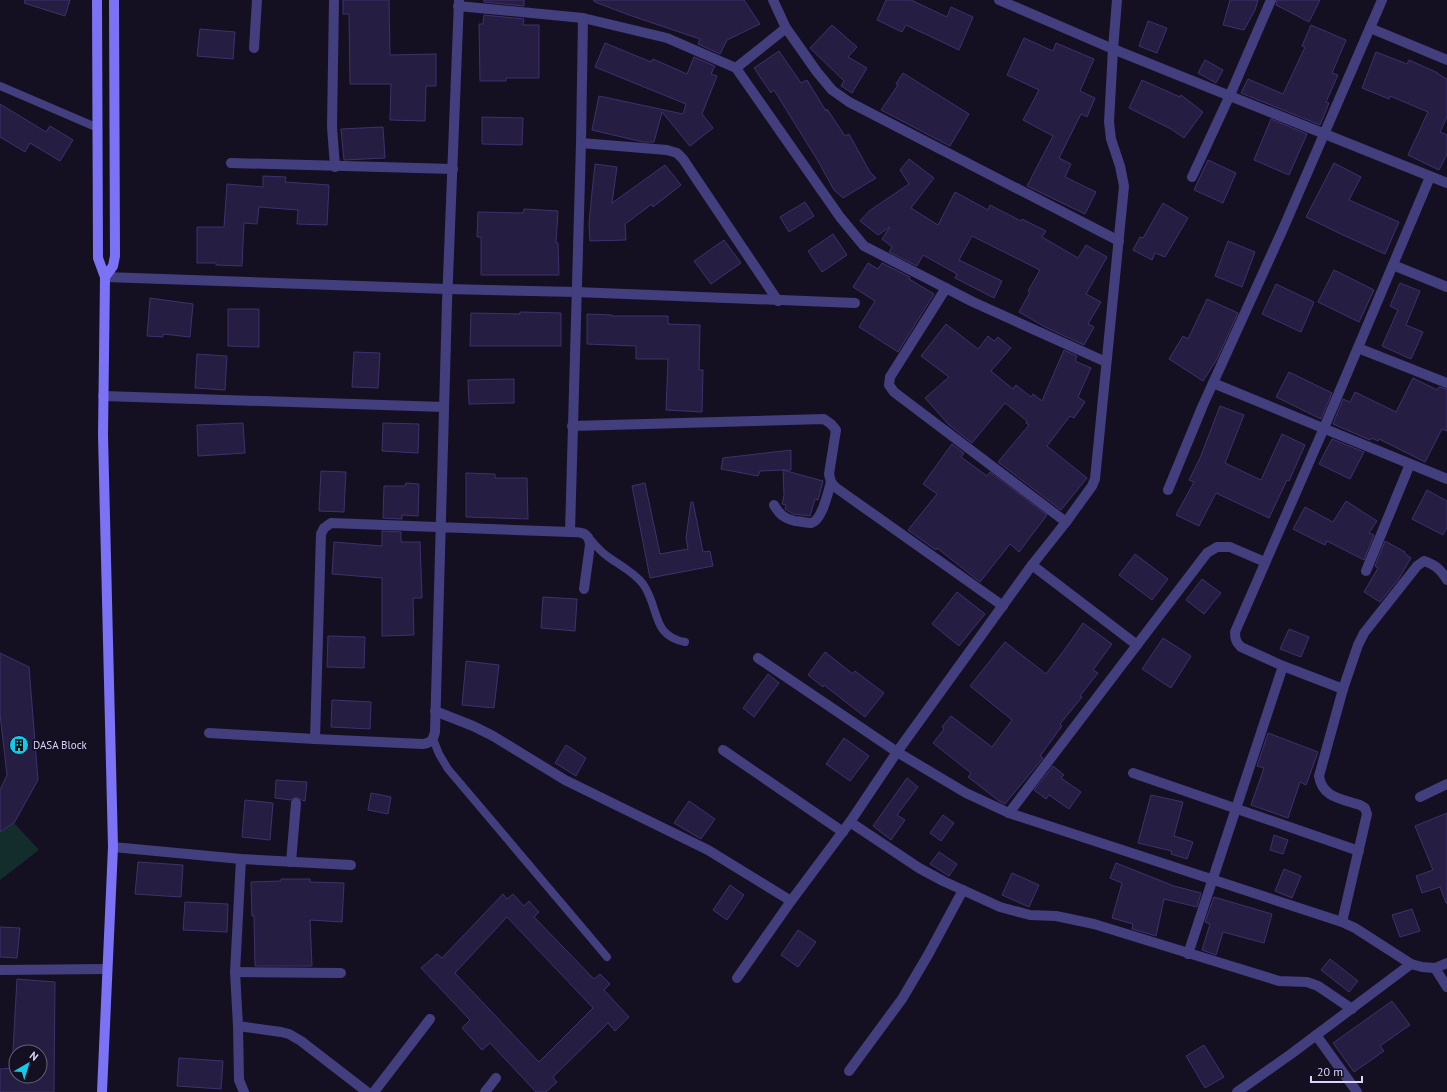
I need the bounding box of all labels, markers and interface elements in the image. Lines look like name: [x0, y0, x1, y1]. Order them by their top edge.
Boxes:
building icon: DASA Block: [8, 734, 30, 756]
place label: DASA Block: [33, 738, 88, 752]
north arrow: [8, 1044, 48, 1084]
text: N: [27, 1048, 41, 1064]
scale bar: [1311, 1058, 1362, 1084]
text: 20 m: [1317, 1064, 1343, 1079]

